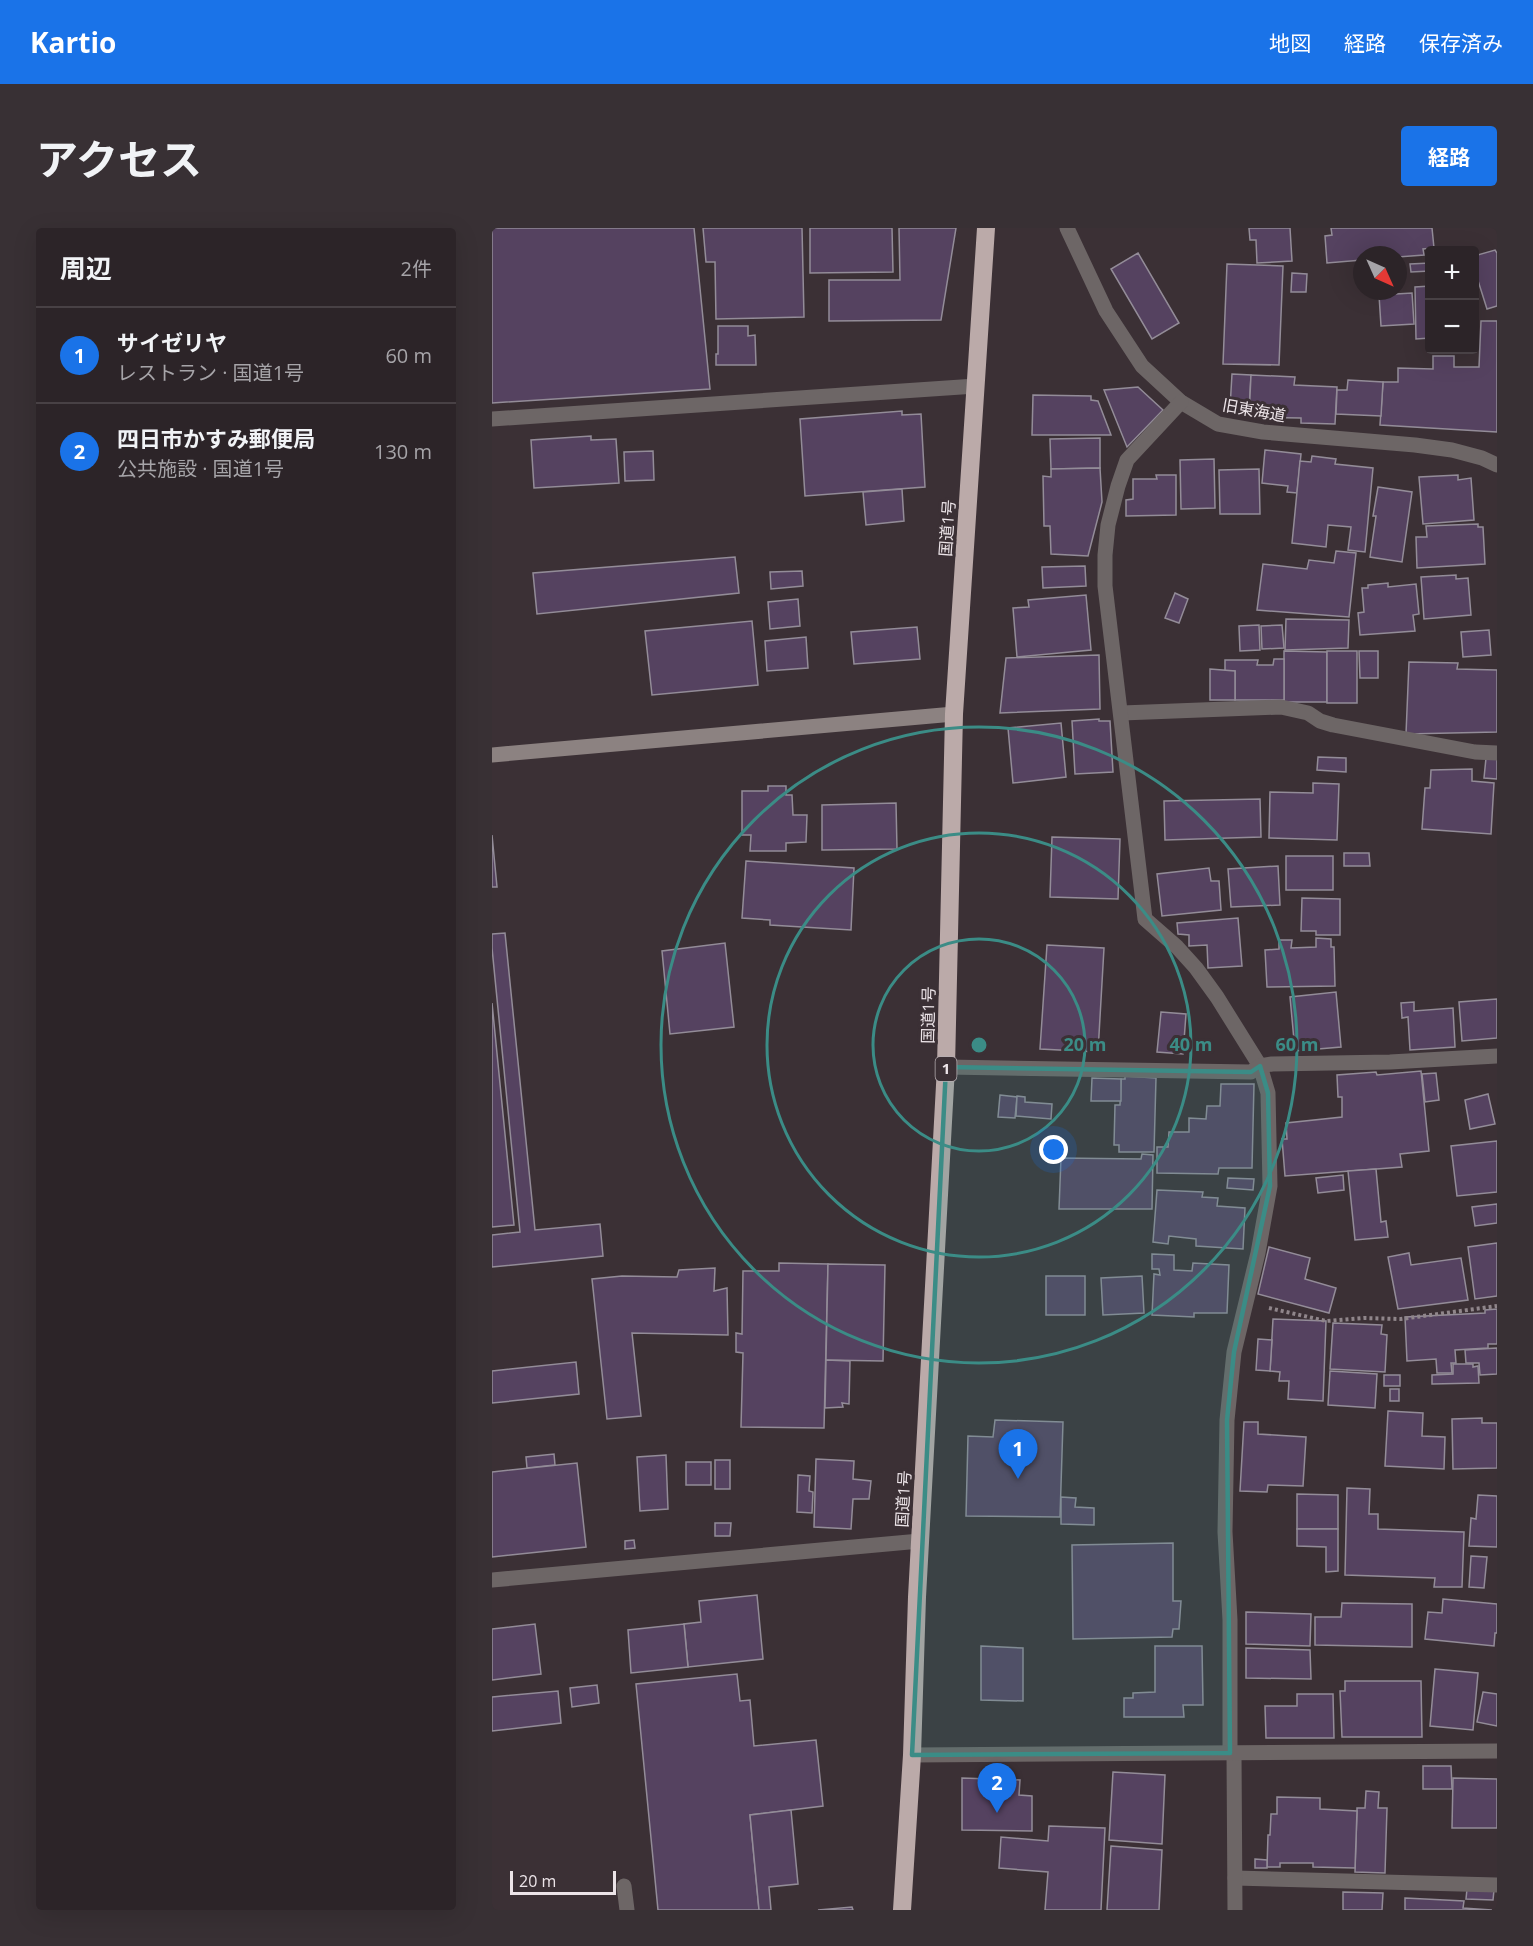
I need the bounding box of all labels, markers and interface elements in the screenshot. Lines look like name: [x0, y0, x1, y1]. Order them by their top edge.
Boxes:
text: Kartio: [30, 23, 116, 61]
text: 地図: [1269, 29, 1311, 57]
text: 経路: [1344, 29, 1386, 57]
text: 保存済み: [1419, 29, 1503, 57]
button: 経路: [1401, 126, 1497, 186]
text: アクセス: [36, 130, 202, 187]
north arrow: [1353, 246, 1407, 300]
map controls: [1425, 246, 1479, 354]
button: +: [1425, 246, 1479, 300]
text: 周辺: [60, 250, 112, 286]
text: 2件: [401, 255, 432, 282]
button: −: [1425, 300, 1479, 354]
text: サイゼリヤ: [117, 327, 227, 357]
text: 1: [74, 342, 85, 369]
text: 60 m: [385, 342, 432, 369]
text: レストラン · 国道1号: [117, 359, 304, 386]
street label: 旧東海道: [1221, 394, 1287, 426]
text: 四日市かすみ郵便局: [117, 423, 315, 453]
text: 2: [74, 438, 85, 465]
text: 130 m: [374, 438, 432, 465]
text: 公共施設 · 国道1号: [117, 455, 284, 482]
street label: 国道1号: [934, 499, 960, 557]
street label: 国道1号: [917, 986, 939, 1044]
text: 20 m: [1064, 1032, 1106, 1056]
text: 40 m: [1170, 1032, 1212, 1056]
text: 60 m: [1276, 1032, 1318, 1056]
centre of rings: [969, 1035, 989, 1055]
road number: 1: [936, 1057, 956, 1081]
your location: [1039, 1135, 1068, 1164]
pin: 1: [998, 1430, 1038, 1479]
street label: 国道1号: [891, 1470, 915, 1528]
pin: 2: [978, 1764, 1016, 1813]
scale bar: [510, 1868, 616, 1896]
text: 20 m: [519, 1870, 556, 1892]

